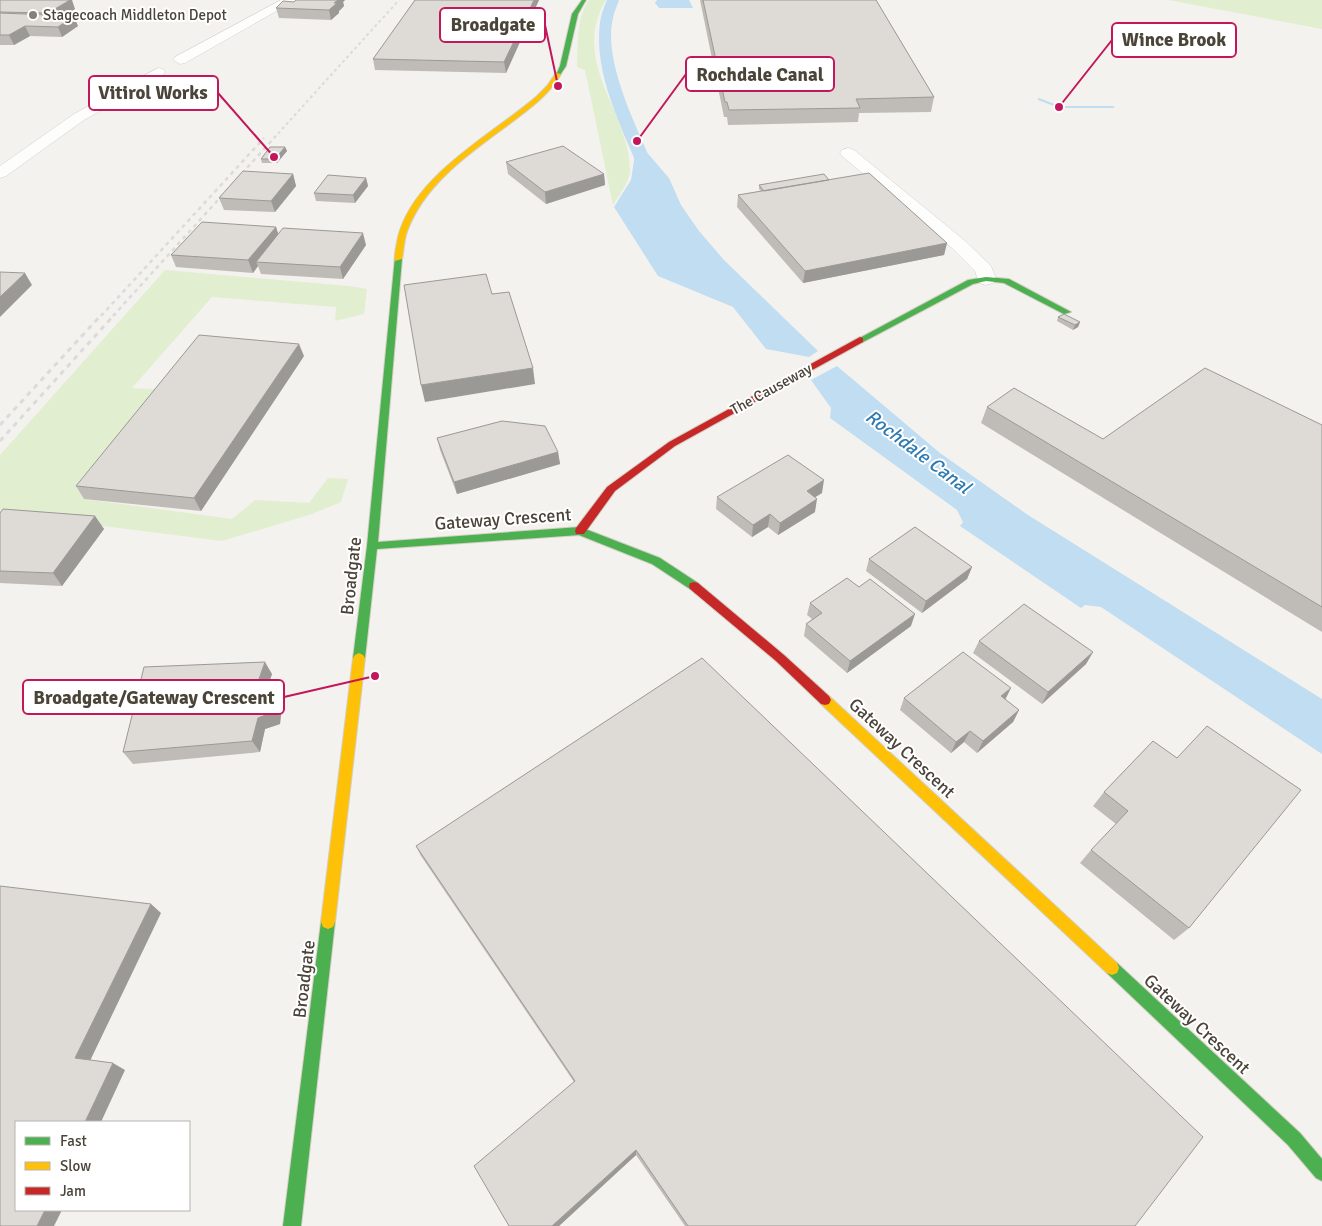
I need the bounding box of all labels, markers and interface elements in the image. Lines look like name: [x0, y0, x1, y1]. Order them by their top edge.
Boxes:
place label: Stagecoach Middleton Depot: [43, 6, 227, 24]
callout: Broadgate: [440, 8, 545, 42]
marker: Stagecoach Middleton Depot: [27, 9, 39, 21]
text: Broadgate: [451, 13, 535, 37]
callout: Wince Brook: [1112, 23, 1236, 57]
text: Wince Brook: [1122, 28, 1226, 52]
callout: Rochdale Canal: [686, 57, 834, 91]
text: Rochdale Canal: [696, 63, 824, 87]
callout: Vitirol Works: [89, 76, 218, 110]
text: Vitirol Works: [98, 81, 208, 105]
street label: The Causeway: [727, 359, 815, 419]
water label: Rochdale Canal: [861, 405, 977, 500]
street label: Gateway Crescent: [434, 503, 572, 535]
street label: Broadgate: [336, 536, 366, 616]
callout: Broadgate/Gateway Crescent: [23, 680, 284, 714]
text: Broadgate/Gateway Crescent: [33, 686, 275, 710]
street label: Gateway Crescent: [844, 693, 960, 803]
street label: Broadgate: [288, 939, 320, 1019]
street label: Gateway Crescent: [1139, 969, 1255, 1079]
legend: [15, 1121, 190, 1211]
text: Fast: [60, 1132, 87, 1150]
text: Slow: [60, 1157, 91, 1175]
text: Jam: [60, 1182, 86, 1200]

